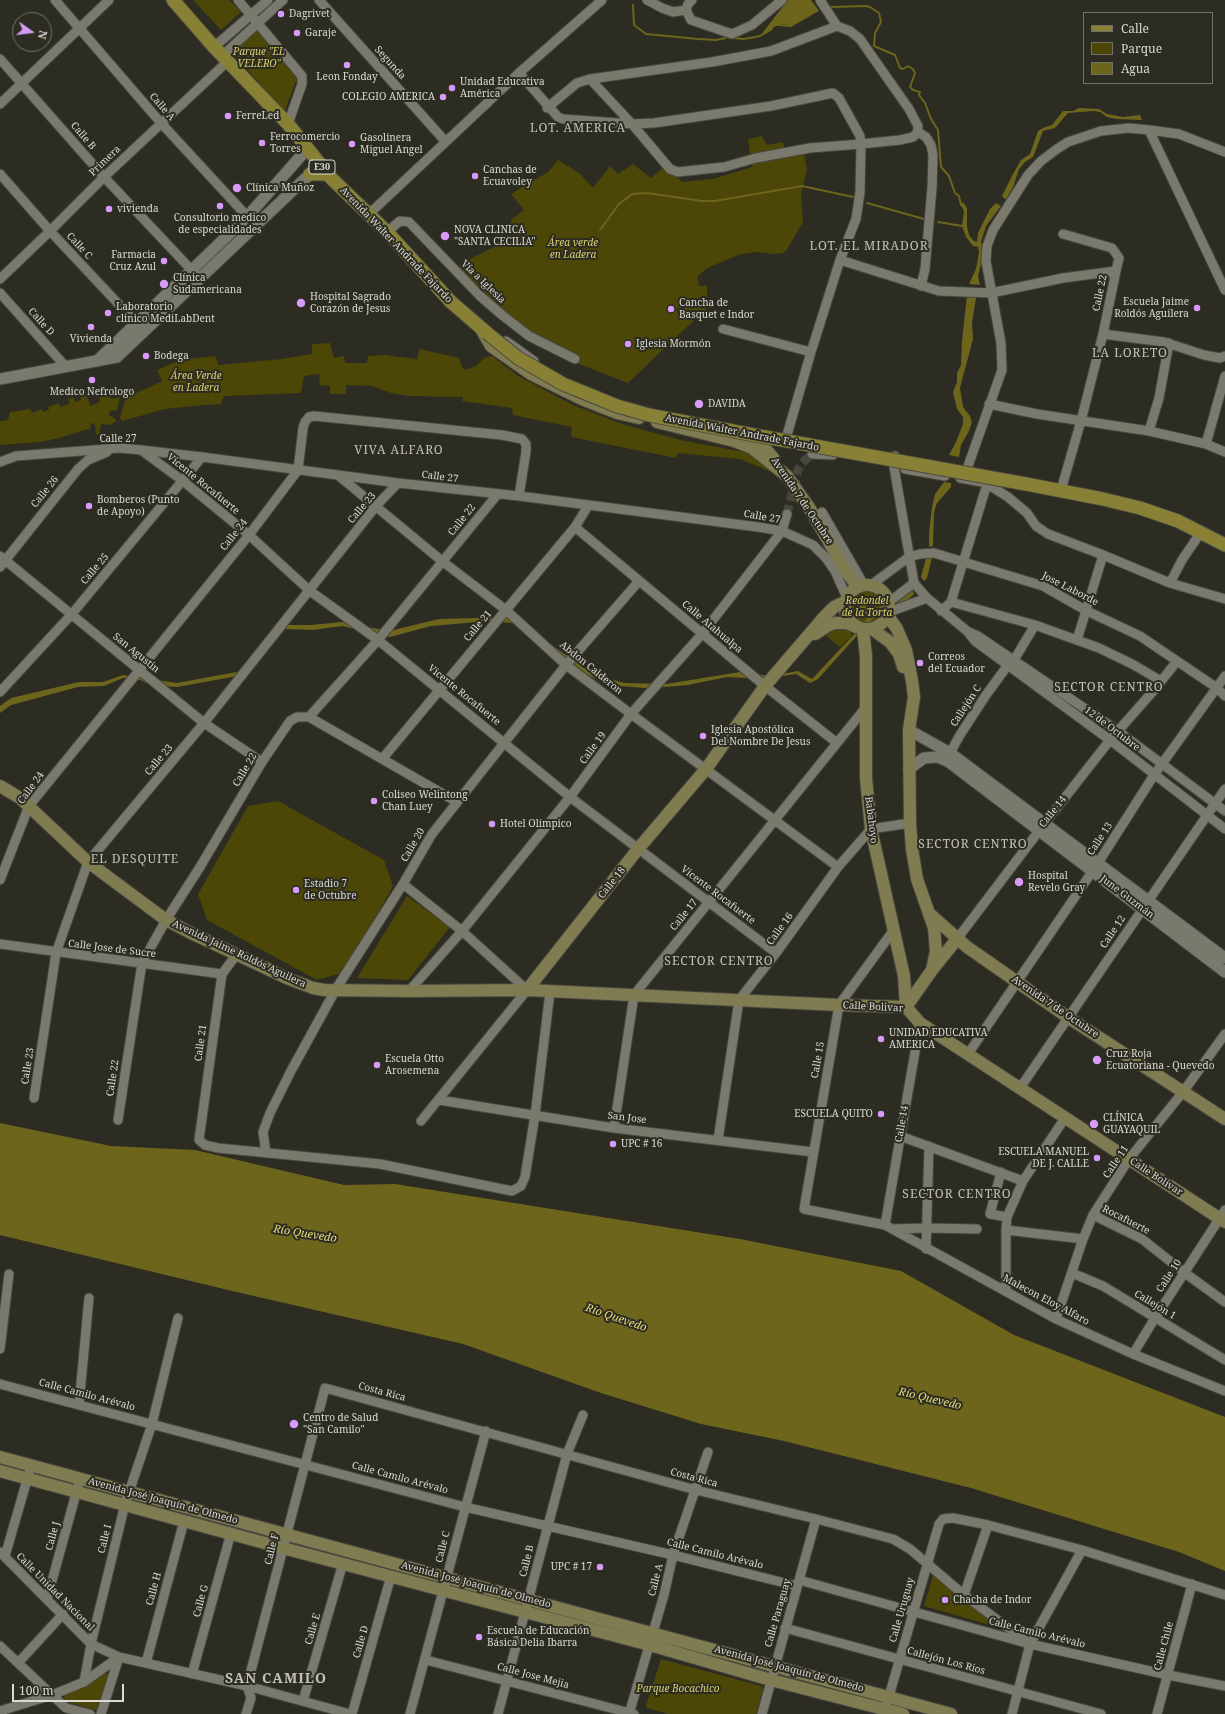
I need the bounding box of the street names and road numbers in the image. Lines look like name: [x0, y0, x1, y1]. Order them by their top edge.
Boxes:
street label: Segunda: [372, 44, 408, 82]
street label: Calle A: [147, 91, 177, 123]
street label: Calle B: [68, 120, 98, 152]
street label: Primera: [87, 143, 123, 179]
road number: E30: [309, 160, 335, 174]
street label: Avenida Walter Andrade Fajardo: [337, 185, 455, 305]
street label: Calle C: [64, 230, 94, 262]
street label: Vía a Iglesia: [458, 258, 508, 306]
street label: Calle 22: [1090, 274, 1110, 312]
street label: Calle D: [25, 306, 57, 338]
street label: Avenida Walter Andrade Fajardo: [664, 412, 820, 454]
street label: Calle 27: [99, 433, 137, 445]
street label: Vicente Rocafuerte: [164, 451, 242, 517]
street label: Avenida 7 de Octubre: [768, 455, 836, 547]
street label: Calle 27: [421, 469, 459, 485]
street label: Calle 26: [29, 474, 61, 510]
street label: Calle 23: [345, 490, 379, 526]
street label: Calle 22: [446, 502, 478, 538]
street label: Calle 27: [743, 508, 781, 526]
street label: Calle 24: [218, 517, 250, 553]
street label: Calle 25: [78, 551, 112, 587]
street label: Jose Laborde: [1040, 570, 1100, 608]
street label: Calle Atahualpa: [679, 598, 745, 656]
street label: Calle 21: [461, 608, 495, 644]
street label: San Agustin: [110, 631, 162, 675]
street label: Abdon Calderon: [557, 639, 625, 697]
street label: Vicente Rocafuerte: [425, 662, 503, 728]
street label: Callejón C: [948, 683, 984, 729]
street label: 12 de Octubre: [1082, 704, 1142, 754]
street label: Calle 19: [577, 729, 609, 767]
street label: Calle 23: [142, 742, 176, 778]
street label: Calle 22: [230, 751, 260, 789]
street label: Calle 24: [15, 769, 47, 807]
street label: Calle 14: [1037, 794, 1069, 830]
street label: Babahoyo: [862, 796, 880, 844]
street label: Calle 13: [1085, 820, 1115, 858]
street label: Calle 20: [399, 826, 427, 864]
street label: Vicente Rocafuerte: [678, 863, 758, 927]
street label: Calle 18: [596, 865, 628, 901]
street label: June Guzmán: [1098, 873, 1156, 921]
street label: Calle 17: [668, 897, 700, 933]
street label: Calle 16: [764, 910, 796, 948]
street label: Calle 12: [1098, 913, 1128, 951]
street label: Avenida Jaime Roldós Aguilera: [170, 918, 308, 990]
street label: Calle Jose de Sucre: [67, 938, 157, 960]
street label: Avenida 7 de Octubre: [1009, 973, 1101, 1041]
street label: Calle Bolivar: [842, 999, 904, 1015]
street label: Calle 21: [192, 1024, 210, 1062]
street label: Calle 15: [809, 1041, 827, 1079]
street label: Calle 23: [19, 1047, 37, 1085]
street label: Calle 22: [104, 1059, 122, 1097]
street label: Calle 14: [893, 1105, 911, 1143]
street label: San Jose: [607, 1110, 647, 1126]
street label: Calle 11: [1101, 1143, 1131, 1181]
street label: Calle Bolivar: [1127, 1155, 1185, 1199]
street label: Rocafuerte: [1100, 1203, 1152, 1237]
street label: Calle 10: [1154, 1257, 1184, 1295]
street label: Malecon Eloy Alfaro: [1001, 1272, 1091, 1328]
street label: Callejón 1: [1132, 1288, 1178, 1322]
street label: Calle Camilo Arévalo: [38, 1376, 136, 1414]
street label: Costa Rica: [357, 1380, 407, 1404]
street label: Calle Camilo Arévalo: [351, 1459, 449, 1497]
street label: Costa Rica: [669, 1466, 719, 1490]
street label: Avenida José Joaquín de Olmedo: [87, 1475, 239, 1527]
street label: Calle J: [43, 1520, 63, 1552]
street label: Calle I: [96, 1523, 114, 1555]
street label: Calle C: [433, 1530, 453, 1564]
street label: Calle F: [262, 1532, 282, 1566]
street label: Calle Camilo Arévalo: [665, 1536, 765, 1572]
street label: Calle B: [517, 1544, 537, 1578]
street label: Calle Unidad Nacional: [13, 1550, 97, 1634]
street label: Avenida José Joaquín de Olmedo: [400, 1559, 552, 1611]
street label: Calle A: [646, 1563, 666, 1597]
street label: Calle H: [144, 1571, 164, 1607]
street label: Calle Uruguay: [887, 1576, 917, 1644]
street label: Calle Paraguay: [763, 1577, 793, 1649]
street label: Calle G: [191, 1583, 211, 1619]
street label: Calle E: [303, 1612, 323, 1646]
street label: Calle Camilo Arévalo: [987, 1615, 1087, 1651]
street label: Calle Chile: [1152, 1620, 1176, 1672]
street label: Calle D: [351, 1624, 371, 1660]
street label: Avenida José Joaquín de Olmedo: [713, 1643, 865, 1695]
street label: Callejón Los Rios: [906, 1645, 986, 1677]
street label: Calle Jose Mejia: [496, 1661, 570, 1691]

